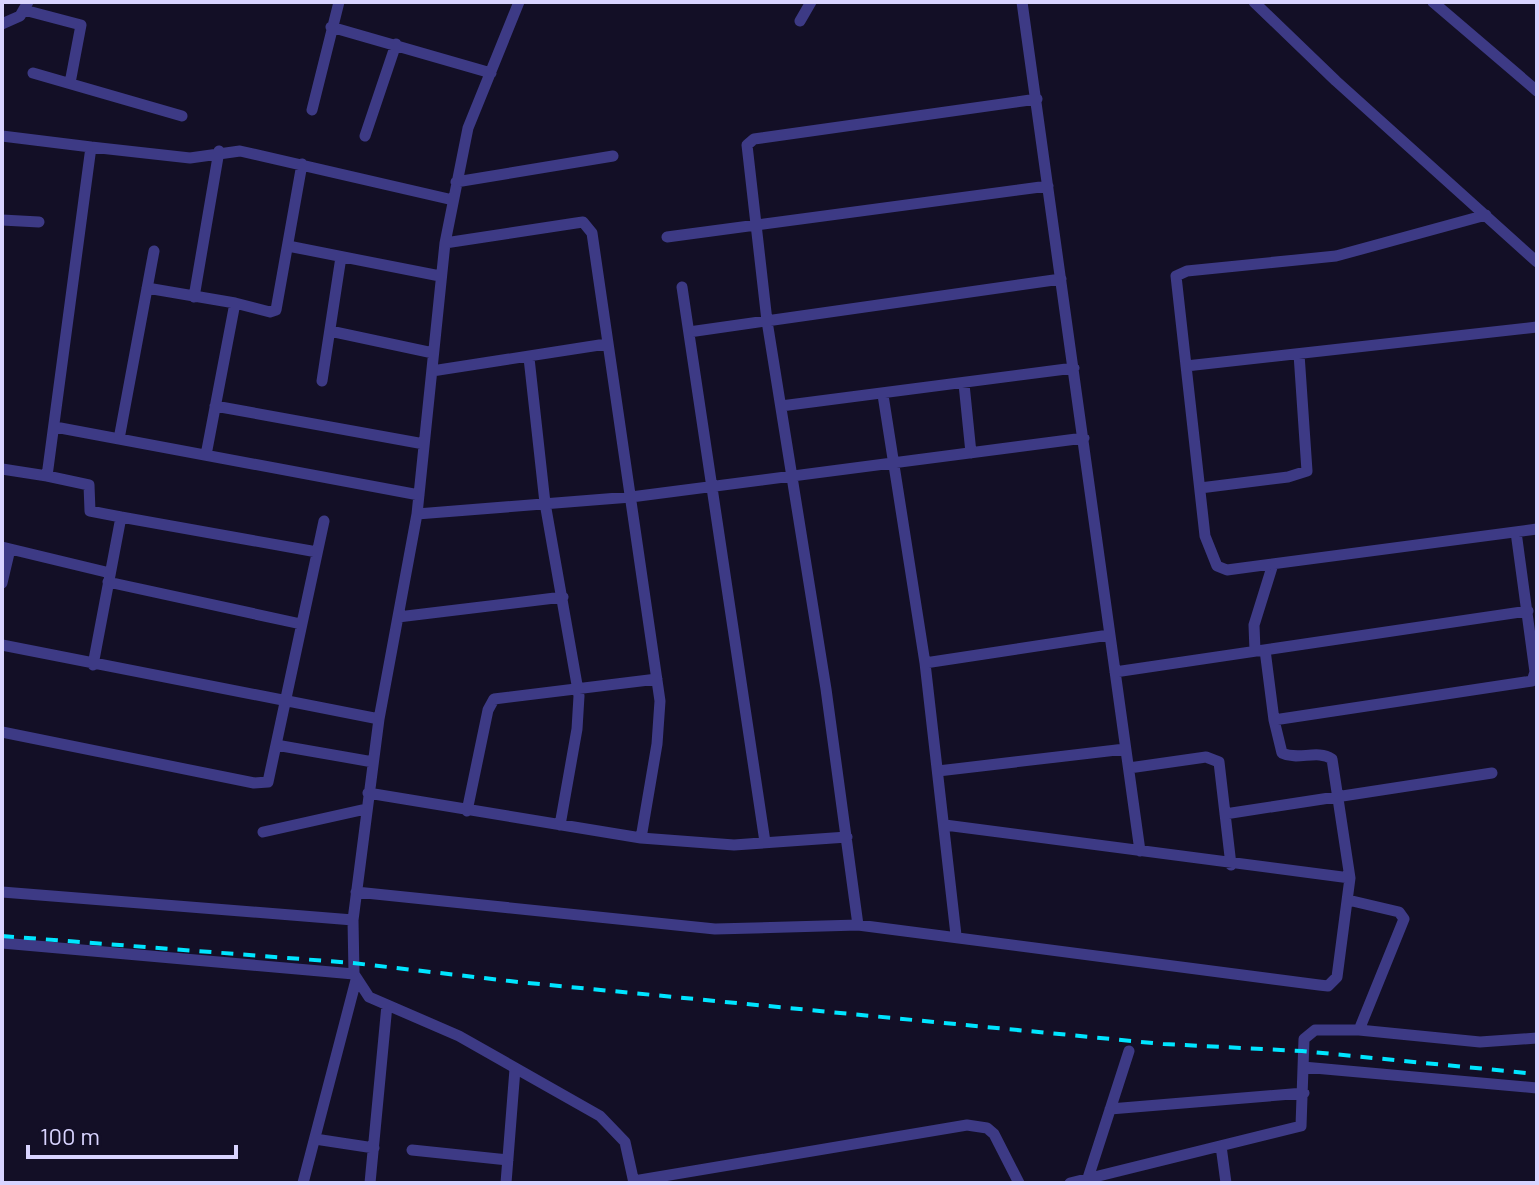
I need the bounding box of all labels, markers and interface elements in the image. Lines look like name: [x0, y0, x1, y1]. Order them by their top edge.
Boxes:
scale bar: [28, 1109, 236, 1159]
text: 100 m: [40, 1121, 100, 1150]

